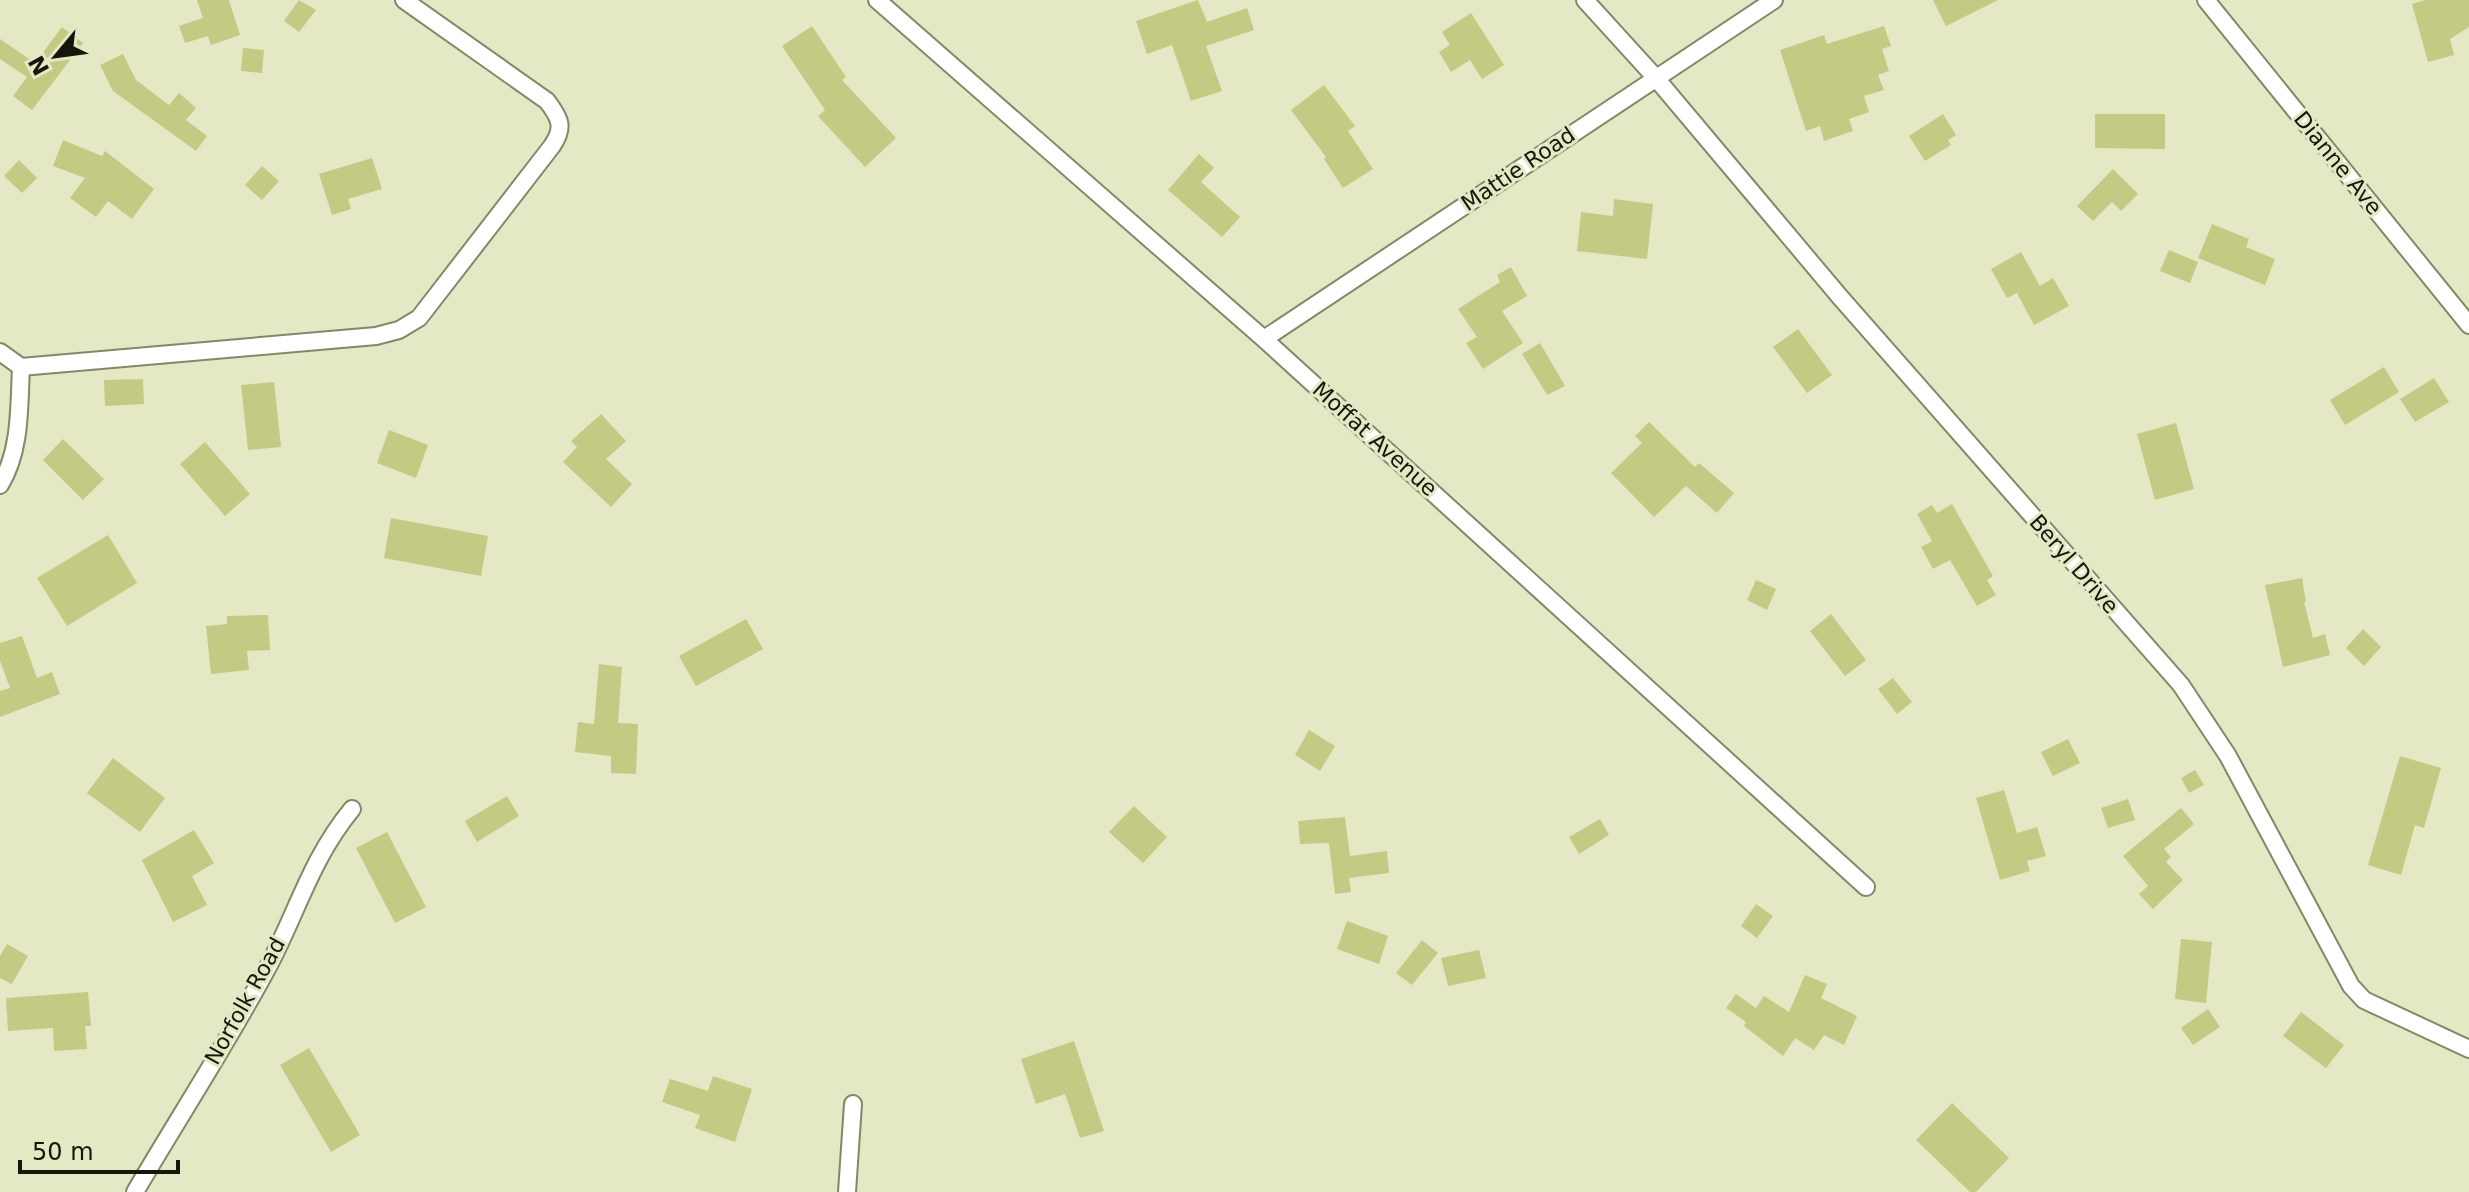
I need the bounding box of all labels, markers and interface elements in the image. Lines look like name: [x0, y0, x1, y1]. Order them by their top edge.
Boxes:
north arrow: [16, 16, 96, 96]
text: N: [24, 51, 54, 80]
street label: Dianne Ave: [2289, 106, 2387, 220]
street label: Mattie Road: [1456, 122, 1580, 216]
street label: Moffat Avenue: [1308, 377, 1442, 501]
street label: Beryl Drive: [2024, 510, 2124, 618]
street label: Norfolk Road: [200, 933, 290, 1069]
scale bar: [20, 1124, 178, 1174]
text: 50 m: [32, 1138, 94, 1166]

